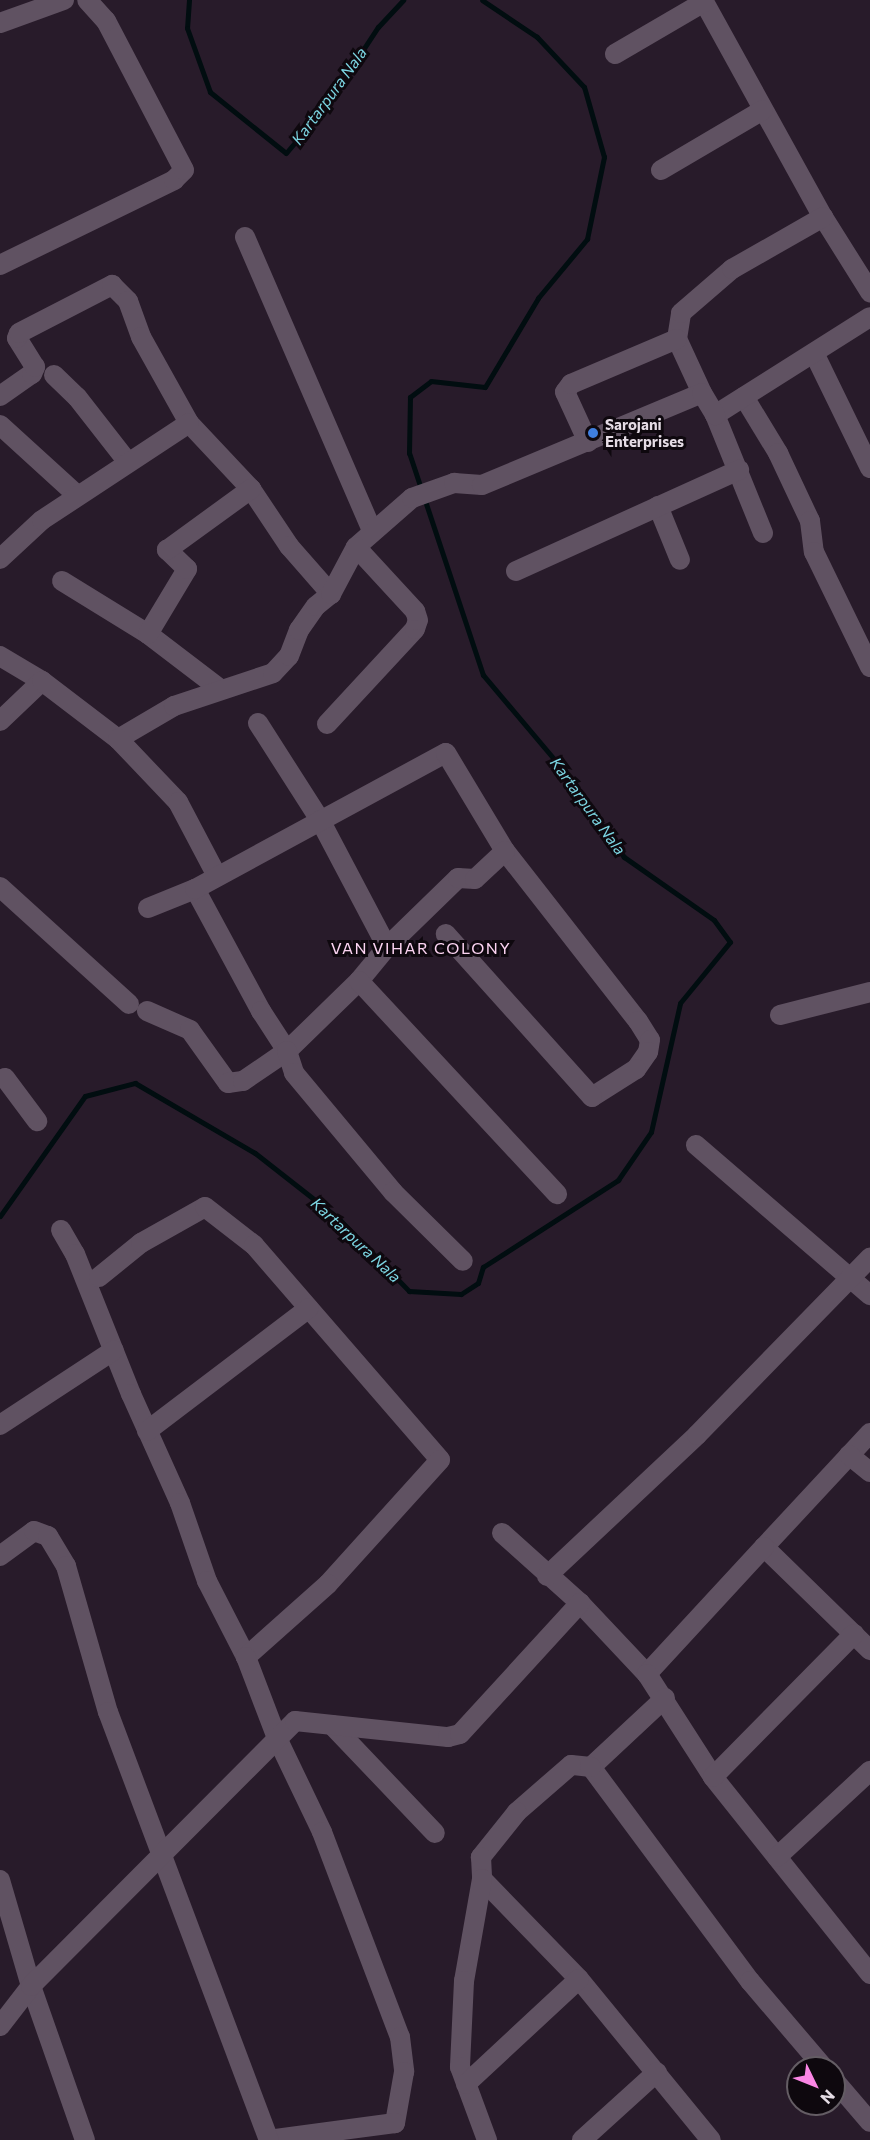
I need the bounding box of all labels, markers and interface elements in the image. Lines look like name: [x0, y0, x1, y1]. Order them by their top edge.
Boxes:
water label: Kartarpura Nala: [287, 44, 371, 148]
place label: Sarojani Enterprises: [605, 415, 684, 450]
marker: Sarojani Enterprises: [586, 426, 600, 440]
water label: Kartarpura Nala: [546, 754, 630, 858]
district label: VAN VIHAR COLONY: [331, 938, 511, 958]
water label: Kartarpura Nala: [307, 1194, 405, 1286]
north arrow: [786, 2056, 846, 2116]
text: N: [817, 2086, 839, 2108]

